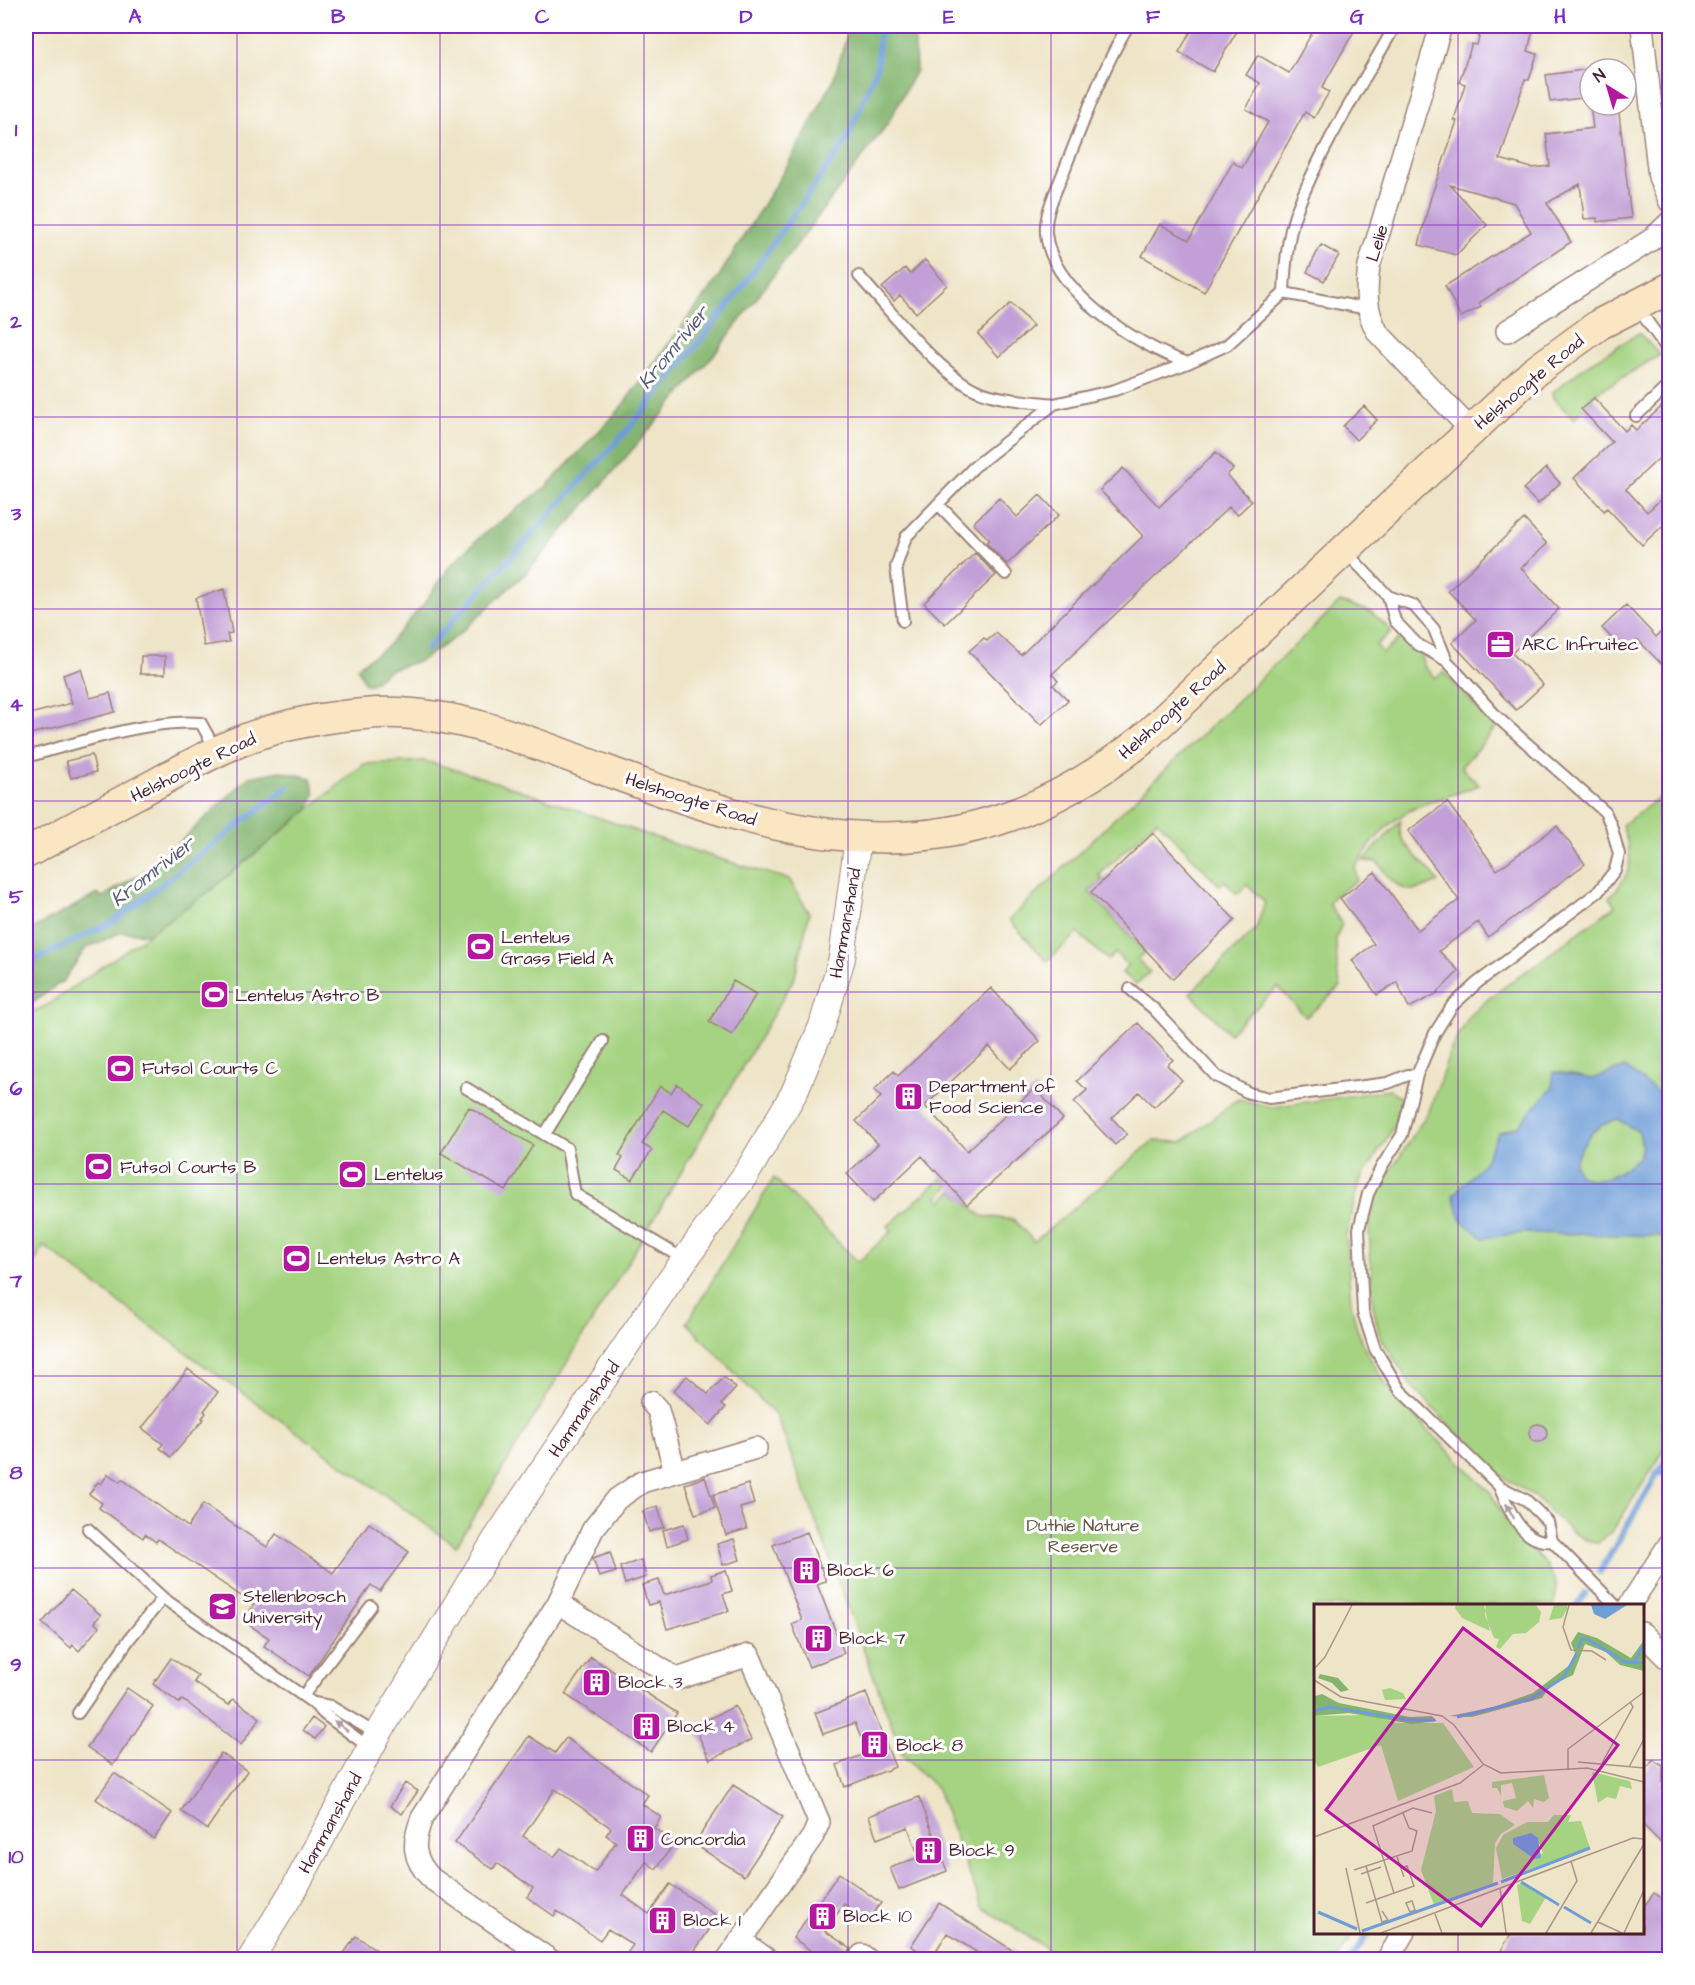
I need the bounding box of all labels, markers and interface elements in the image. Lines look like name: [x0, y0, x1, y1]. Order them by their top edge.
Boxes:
text: A: [129, 3, 142, 31]
text: B: [331, 3, 346, 31]
text: C: [535, 3, 550, 31]
text: D: [740, 3, 753, 31]
text: E: [943, 3, 955, 31]
text: F: [1146, 3, 1161, 31]
text: G: [1350, 3, 1364, 31]
text: H: [1554, 3, 1566, 31]
north arrow: [1578, 57, 1638, 117]
text: N: [1589, 64, 1610, 88]
text: 1: [15, 116, 18, 144]
street label: Lelie: [1360, 221, 1395, 265]
water label: Kromrivier: [632, 299, 717, 395]
text: 2: [9, 308, 22, 336]
street label: Helshoogte Road: [1469, 329, 1590, 437]
text: 3: [10, 500, 22, 528]
office icon: ARC Infruitec: [1485, 628, 1517, 660]
place label: ARC Infruitec: [1522, 632, 1639, 657]
street label: Helshoogte Road: [1113, 655, 1232, 766]
text: 4: [9, 691, 23, 719]
street label: Helshoogte Road: [126, 726, 260, 810]
street label: Helshoogte Road: [622, 766, 760, 833]
water label: Kromrivier: [105, 829, 202, 913]
street label: Hammanshand: [823, 866, 867, 980]
text: 5: [9, 883, 24, 911]
place label: Lentelus Grass Field A: [501, 925, 614, 971]
sports icon: Lentelus Grass Field A: [464, 931, 496, 963]
sports icon: Lentelus Astro B: [198, 979, 230, 1011]
place label: Lentelus Astro B: [235, 983, 380, 1008]
sports icon: Futsol Courts C: [105, 1052, 137, 1084]
place label: Futsol Courts C: [142, 1056, 279, 1081]
place label: Department of Food Science: [929, 1074, 1055, 1120]
text: 6: [10, 1075, 23, 1103]
building icon: Department of Food Science: [892, 1080, 924, 1112]
sports icon: Futsol Courts B: [83, 1151, 115, 1183]
place label: Futsol Courts B: [120, 1155, 257, 1180]
sports icon: Lentelus: [337, 1158, 369, 1190]
place label: Lentelus: [374, 1162, 443, 1187]
sports icon: Lentelus Astro A: [280, 1242, 312, 1274]
place label: Lentelus Astro A: [317, 1246, 461, 1271]
text: 7: [9, 1267, 23, 1295]
street label: Hammanshand: [543, 1356, 626, 1463]
text: 8: [10, 1459, 23, 1487]
one-way arrow: [1505, 1502, 1515, 1519]
park label: Duthie Nature Reserve: [1026, 1513, 1140, 1559]
building icon: Block 6: [790, 1554, 822, 1586]
place label: Block 6: [827, 1558, 894, 1583]
place label: Stellenbosch University: [243, 1584, 346, 1631]
school or university icon: Stellenbosch University: [206, 1590, 238, 1622]
inset map: [1314, 1604, 1644, 1934]
building icon: Block 7: [802, 1622, 834, 1654]
place label: Block 7: [839, 1626, 905, 1651]
text: 9: [10, 1651, 22, 1679]
building icon: Block 3: [581, 1666, 613, 1698]
place label: Block 3: [618, 1670, 683, 1695]
building icon: Block 4: [630, 1710, 662, 1742]
place label: Block 4: [667, 1714, 735, 1739]
one-way arrow: [334, 1721, 349, 1733]
building icon: Block 8: [859, 1729, 891, 1761]
place label: Block 8: [896, 1733, 963, 1758]
street label: Hammanshand: [292, 1768, 368, 1878]
building icon: Concordia: [624, 1823, 656, 1855]
place label: Concordia: [661, 1827, 745, 1852]
building icon: Block 9: [912, 1834, 944, 1866]
place label: Block 9: [949, 1838, 1015, 1863]
text: 10: [8, 1843, 24, 1871]
building icon: Block 10: [806, 1900, 838, 1932]
building icon: Block 1: [646, 1904, 678, 1936]
place label: Block 10: [843, 1904, 912, 1929]
place label: Block 1: [683, 1908, 741, 1933]

